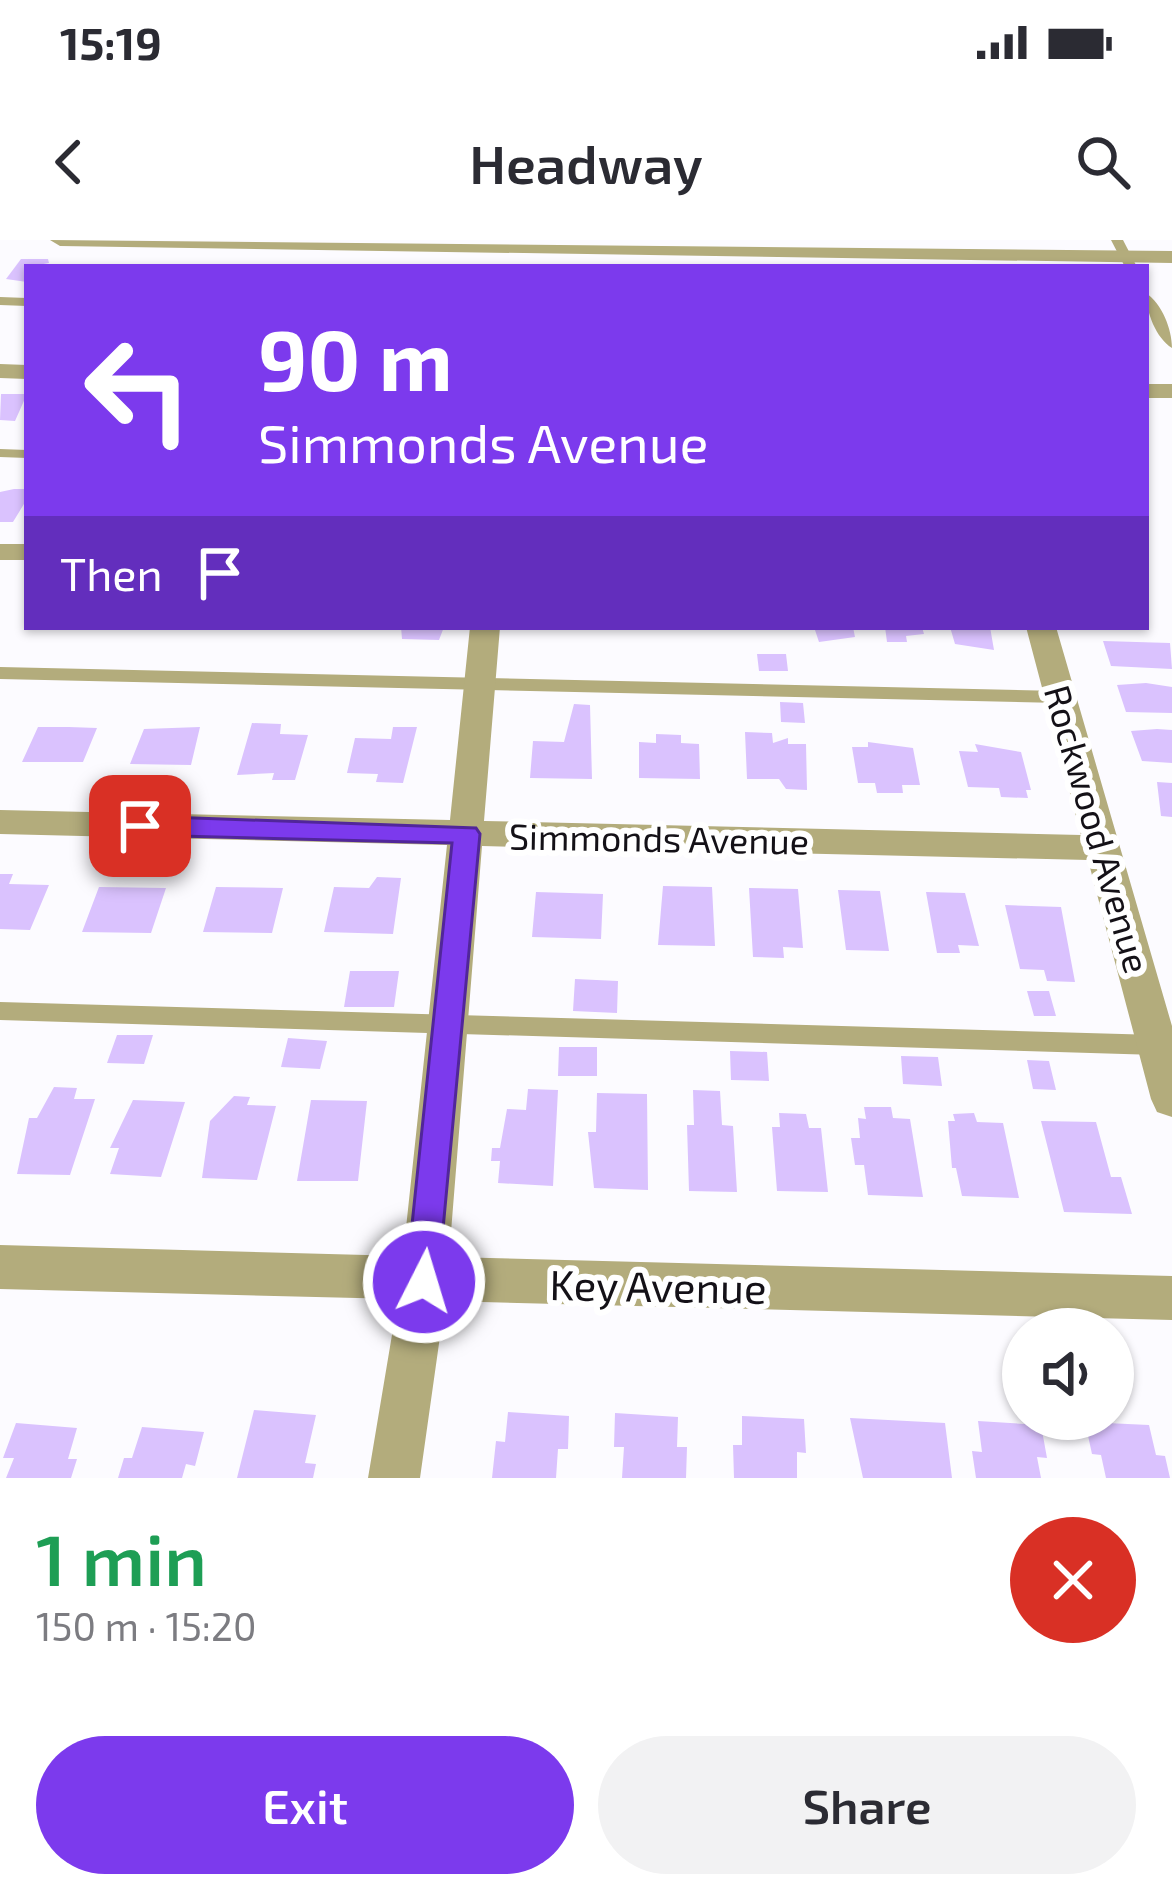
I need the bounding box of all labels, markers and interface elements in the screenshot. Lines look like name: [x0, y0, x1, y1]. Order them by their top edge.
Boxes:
text: 15:19: [60, 15, 162, 69]
icon: back: [36, 129, 102, 195]
icon: search: [1070, 129, 1136, 195]
text: Headway: [469, 130, 703, 195]
text: 90 m: [258, 307, 453, 408]
icon: left: [60, 312, 216, 468]
text: Simmonds Avenue: [258, 409, 708, 474]
icon: arrive: [187, 540, 253, 606]
text: Then: [60, 546, 163, 600]
street label: Rockwood Avenue: [1037, 680, 1160, 977]
pin: [89, 775, 191, 877]
icon: arrive: [107, 793, 173, 859]
street label: Simmonds Avenue: [509, 813, 810, 862]
position arrow: [361, 1219, 487, 1345]
street label: Key Avenue: [549, 1258, 767, 1312]
map controls: [1002, 1308, 1134, 1440]
button: sound: [1002, 1308, 1134, 1440]
text: 1 min: [36, 1514, 207, 1600]
button: close: [1010, 1517, 1136, 1643]
text: 150 m · 15:20: [36, 1602, 256, 1649]
button: Exit: [36, 1736, 574, 1874]
button: Share: [598, 1736, 1136, 1874]

